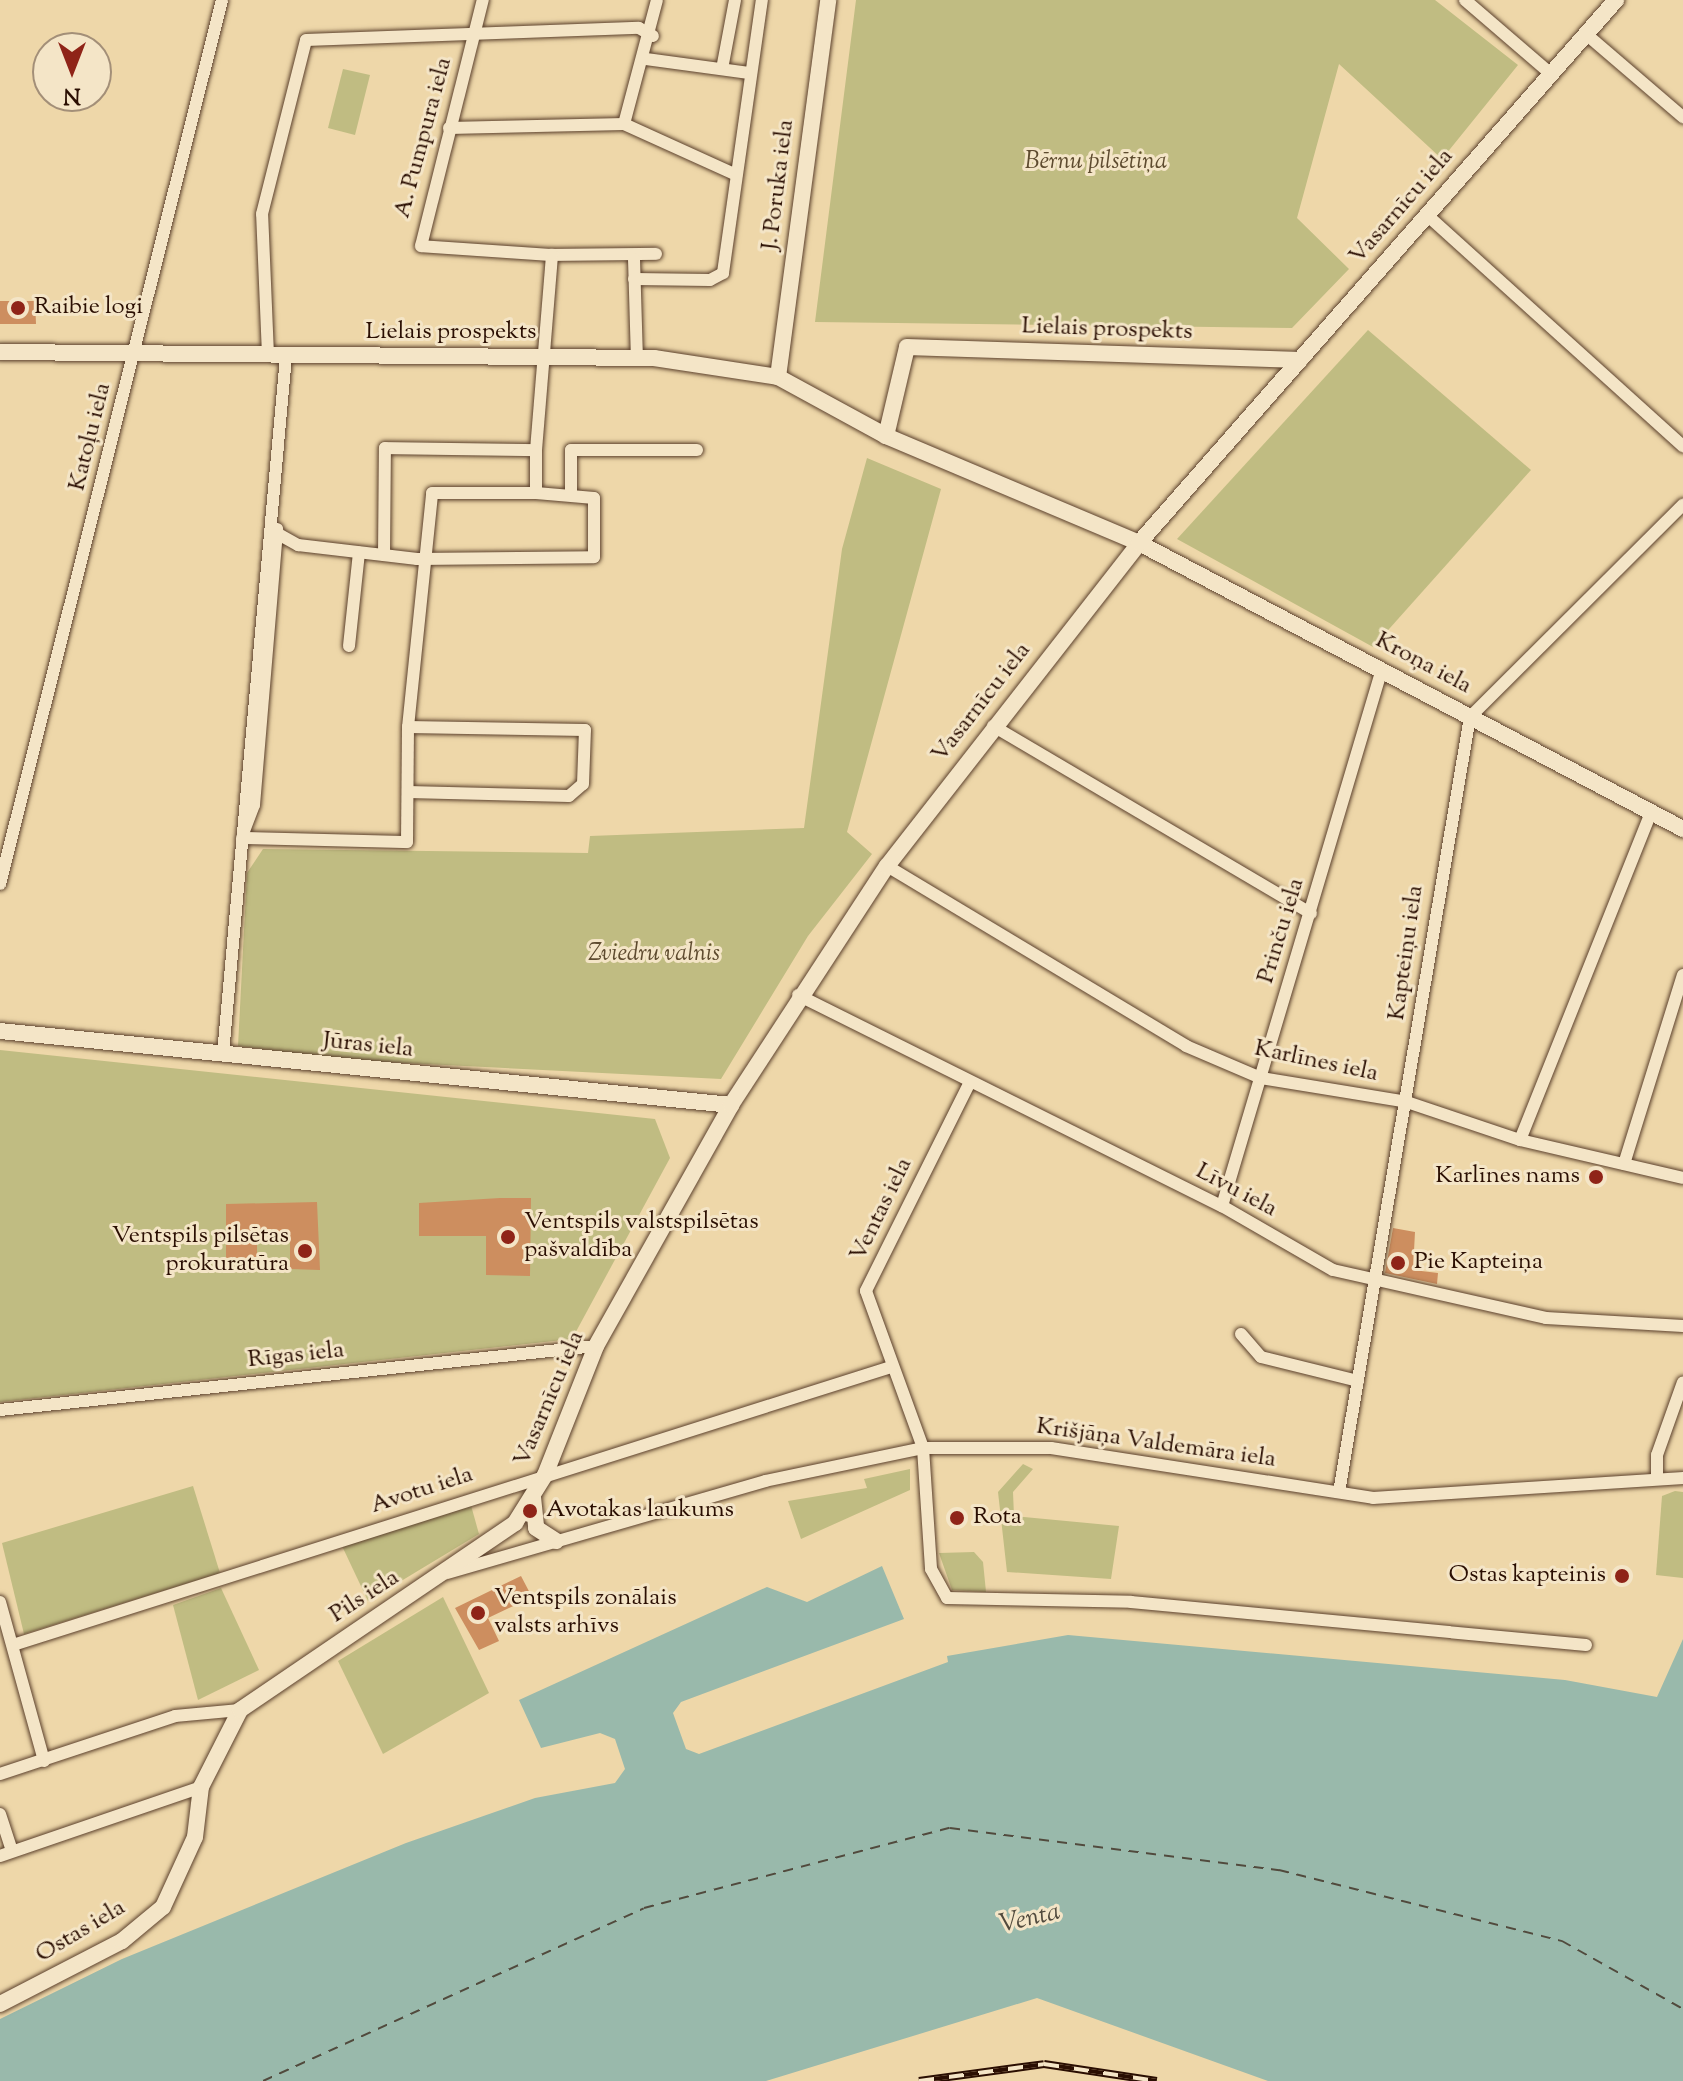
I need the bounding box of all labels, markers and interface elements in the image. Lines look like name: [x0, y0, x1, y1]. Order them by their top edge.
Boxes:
north arrow: [32, 32, 112, 112]
street label: A. Pumpura iela: [389, 55, 459, 221]
text: N: [63, 78, 81, 110]
street label: J. Poruka iela: [757, 118, 801, 252]
street label: Vasarnīcu iela: [1344, 143, 1460, 271]
park label: Bērnu pilsētiņa: [1025, 149, 1167, 177]
place label: Raibie logi: [34, 294, 143, 322]
marker: Raibie logi: [9, 299, 27, 317]
street label: Lielais prospekts: [1021, 313, 1193, 347]
street label: Lielais prospekts: [365, 319, 537, 347]
street label: Katoļu iela: [64, 380, 118, 494]
street label: Kroņa iela: [1370, 627, 1476, 701]
street label: Vasarnīcu iela: [926, 637, 1038, 769]
street label: Prinču iela: [1252, 875, 1312, 987]
street label: Kapteiņu iela: [1383, 884, 1431, 1022]
park label: Zviedru valnis: [588, 941, 720, 969]
street label: Jūras iela: [321, 1027, 415, 1065]
street label: Karlīnes iela: [1252, 1035, 1380, 1089]
street label: Ventas iela: [845, 1154, 919, 1266]
street label: Līvu iela: [1190, 1158, 1282, 1224]
place label: Karlīnes nams: [1435, 1163, 1580, 1191]
marker: Karlīnes nams: [1587, 1168, 1605, 1186]
place label: Ventspils valstspilsētas pašvaldība: [524, 1209, 759, 1265]
place label: Ventspils pilsētas prokuratūra: [112, 1223, 289, 1279]
marker: Ventspils valstspilsētas pašvaldība: [499, 1228, 517, 1246]
marker: Ventspils pilsētas prokuratūra: [296, 1242, 314, 1260]
place label: Pie Kapteiņa: [1414, 1249, 1543, 1277]
marker: Pie Kapteiņa: [1389, 1254, 1407, 1272]
street label: Vasarnīcu iela: [509, 1327, 591, 1471]
street label: Rīgas iela: [246, 1337, 346, 1375]
street label: Krišjāņa Valdemāra iela: [1034, 1413, 1278, 1475]
street label: Avotu iela: [367, 1461, 477, 1521]
place label: Avotakas laukums: [546, 1497, 734, 1525]
marker: Avotakas laukums: [521, 1502, 539, 1520]
place label: Rota: [973, 1504, 1022, 1532]
marker: Rota: [948, 1509, 966, 1527]
place label: Ostas kapteinis: [1449, 1562, 1606, 1590]
street label: Pils iela: [325, 1564, 405, 1630]
marker: Ostas kapteinis: [1613, 1567, 1631, 1585]
place label: Ventspils zonālais valsts arhīvs: [494, 1585, 677, 1641]
marker: Ventspils zonālais valsts arhīvs: [469, 1604, 487, 1622]
street label: Ostas iela: [31, 1894, 131, 1970]
water label: Venta: [997, 1897, 1063, 1941]

